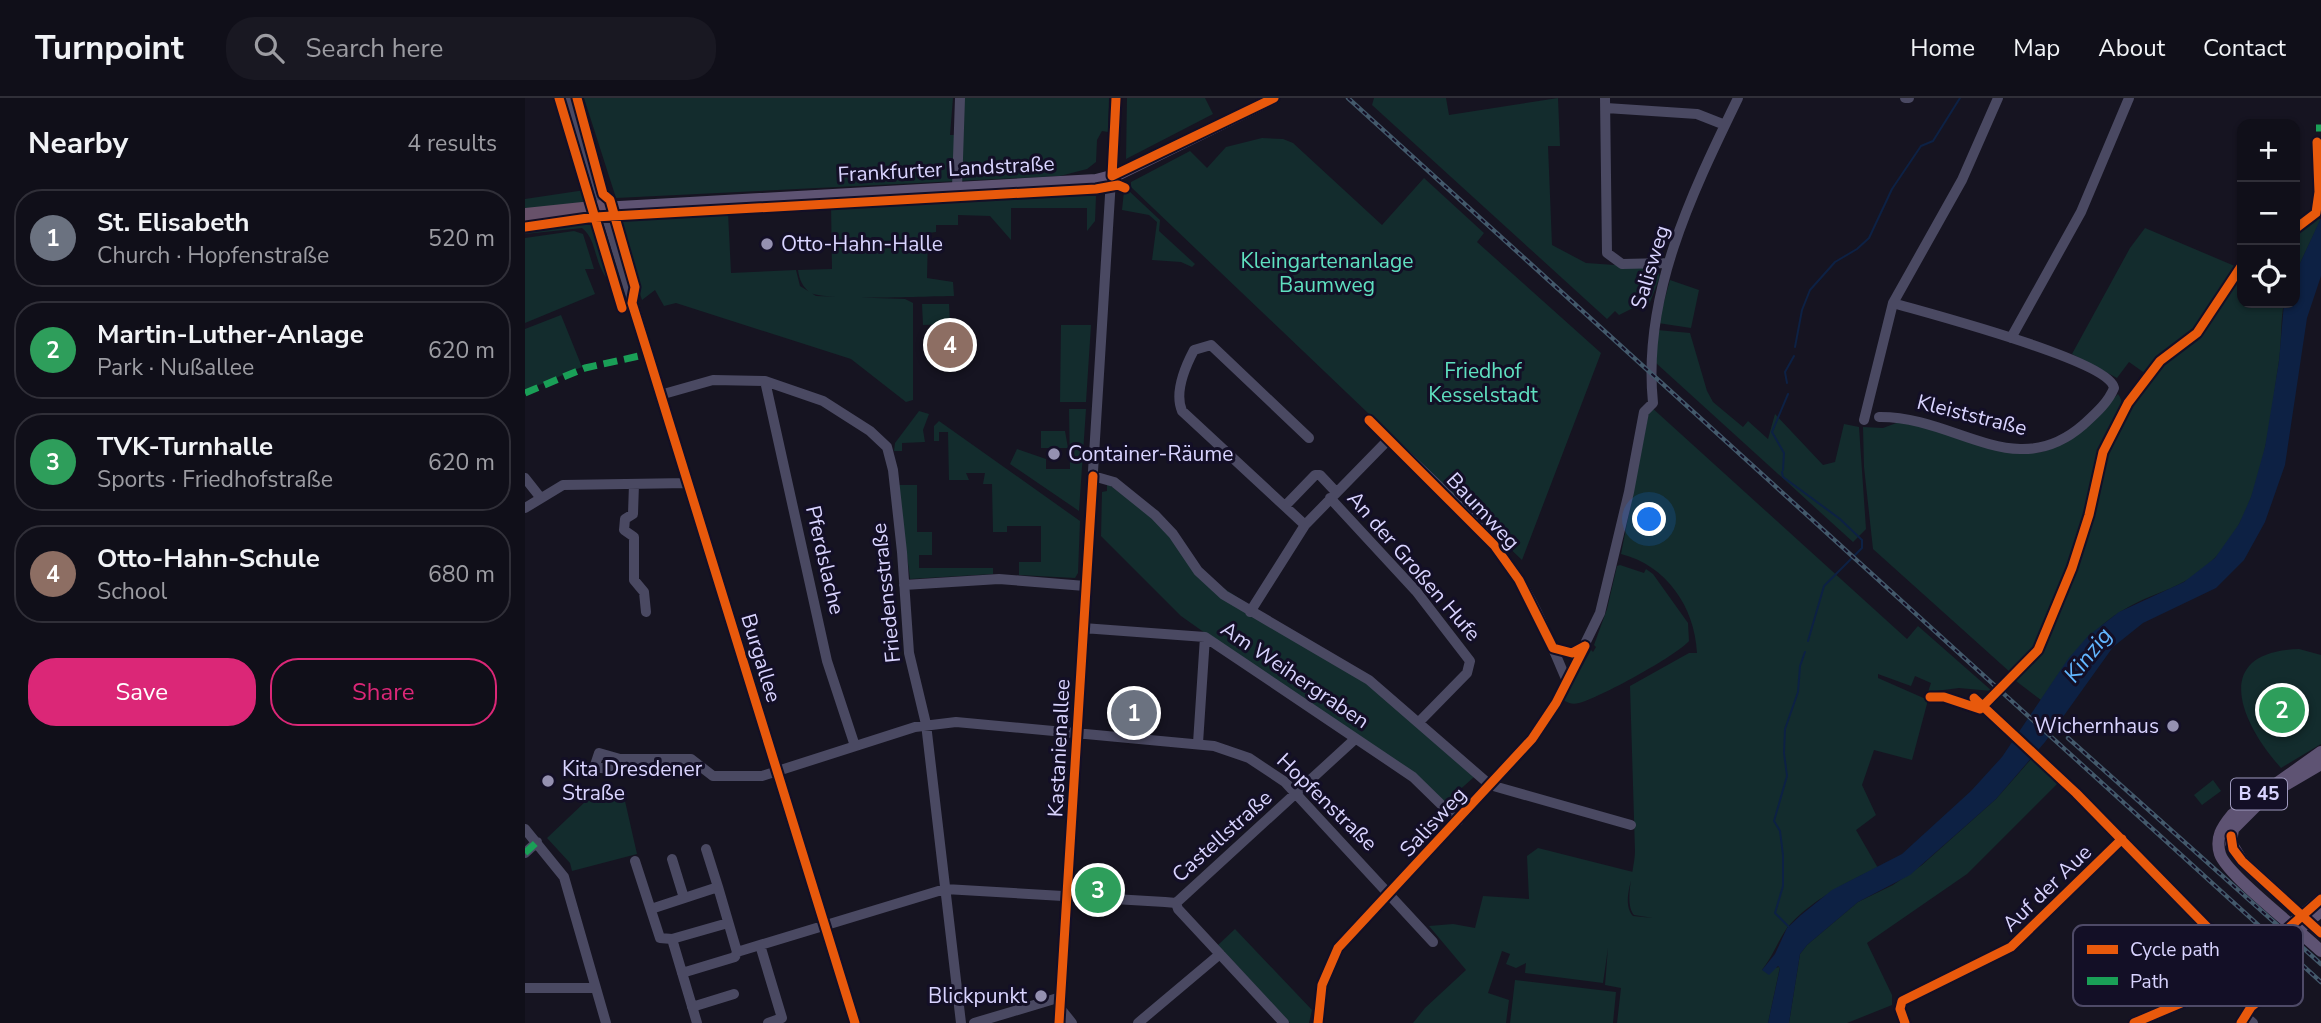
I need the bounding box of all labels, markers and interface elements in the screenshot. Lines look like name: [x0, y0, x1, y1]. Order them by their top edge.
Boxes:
search box: [226, 17, 716, 80]
text: Turnpoint: [35, 26, 184, 71]
icon: search: [250, 29, 288, 67]
text: Search here: [306, 31, 443, 66]
text: Home: [1910, 32, 1975, 64]
text: Map: [2013, 32, 2060, 64]
text: About: [2098, 32, 2165, 64]
text: Contact: [2203, 32, 2286, 64]
map controls: [2237, 119, 2300, 308]
button: +: [2237, 119, 2300, 182]
text: Nearby: [28, 123, 128, 164]
text: 4 results: [407, 128, 497, 159]
street label: Frankfurter Landstraße: [837, 149, 1055, 189]
button: −: [2237, 182, 2300, 245]
text: St. Elisabeth: [97, 205, 249, 240]
street label: Salisweg: [1624, 222, 1676, 312]
text: 1: [46, 223, 60, 254]
text: 520 m: [428, 223, 495, 254]
place label: Otto-Hahn-Halle: [781, 230, 943, 258]
marker: Otto-Hahn-Halle: [759, 236, 775, 252]
text: Church · Hopfenstraße: [97, 240, 329, 271]
button: locate: [2237, 245, 2300, 308]
park label: Kleingartenanlage Baumweg: [1241, 247, 1413, 299]
text: Martin-Luther-Anlage: [97, 317, 364, 352]
pin: 4: [927, 319, 973, 371]
text: 2: [46, 335, 60, 366]
text: 620 m: [428, 335, 495, 366]
text: Park · Nußallee: [97, 352, 254, 383]
park label: Friedhof Kesselstadt: [1428, 357, 1538, 409]
street label: Kleiststraße: [1914, 388, 2030, 442]
text: TVK-Turnhalle: [97, 429, 273, 464]
place label: Container-Räume: [1068, 440, 1233, 468]
marker: Container-Räume: [1046, 446, 1062, 462]
text: 3: [46, 447, 60, 478]
text: 620 m: [428, 447, 495, 478]
text: Sports · Friedhofstraße: [97, 464, 333, 495]
street label: Baumweg: [1440, 466, 1526, 556]
street label: An der Großen Hufe: [1341, 485, 1487, 647]
your location: [1632, 502, 1666, 536]
street label: Pferdslache: [799, 503, 851, 617]
street label: Friedensstraße: [865, 522, 907, 664]
text: Otto-Hahn-Schule: [97, 541, 320, 576]
text: 4: [46, 559, 60, 590]
text: 680 m: [428, 559, 495, 590]
text: School: [97, 576, 167, 607]
street label: Burgallee: [734, 610, 788, 706]
street label: Am Weihergraben: [1215, 615, 1375, 735]
water label: Kinzig: [2057, 621, 2119, 689]
button: Save: [28, 658, 256, 726]
button: Share: [270, 658, 497, 726]
street label: Kastanienallee: [1041, 678, 1077, 818]
pin: 2: [2259, 684, 2305, 736]
pin: 1: [1111, 687, 1157, 739]
place label: Wichernhaus: [2034, 712, 2159, 740]
marker: Wichernhaus: [2165, 718, 2181, 734]
street label: Hopfenstraße: [1271, 747, 1383, 857]
place label: Kita Dresdener Straße: [562, 755, 703, 807]
marker: Kita Dresdener Straße: [540, 773, 556, 789]
road number: B 45: [2231, 778, 2287, 810]
street label: Salisweg: [1393, 781, 1473, 863]
street label: Castellstraße: [1166, 784, 1278, 888]
street label: Auf der Aue: [1996, 838, 2098, 938]
pin: 3: [1075, 864, 1121, 916]
legend: [2073, 925, 2303, 1006]
text: Cycle path: [2130, 937, 2220, 963]
text: Path: [2130, 969, 2169, 995]
place label: Blickpunkt: [928, 982, 1028, 1010]
marker: Blickpunkt: [1033, 988, 1049, 1004]

